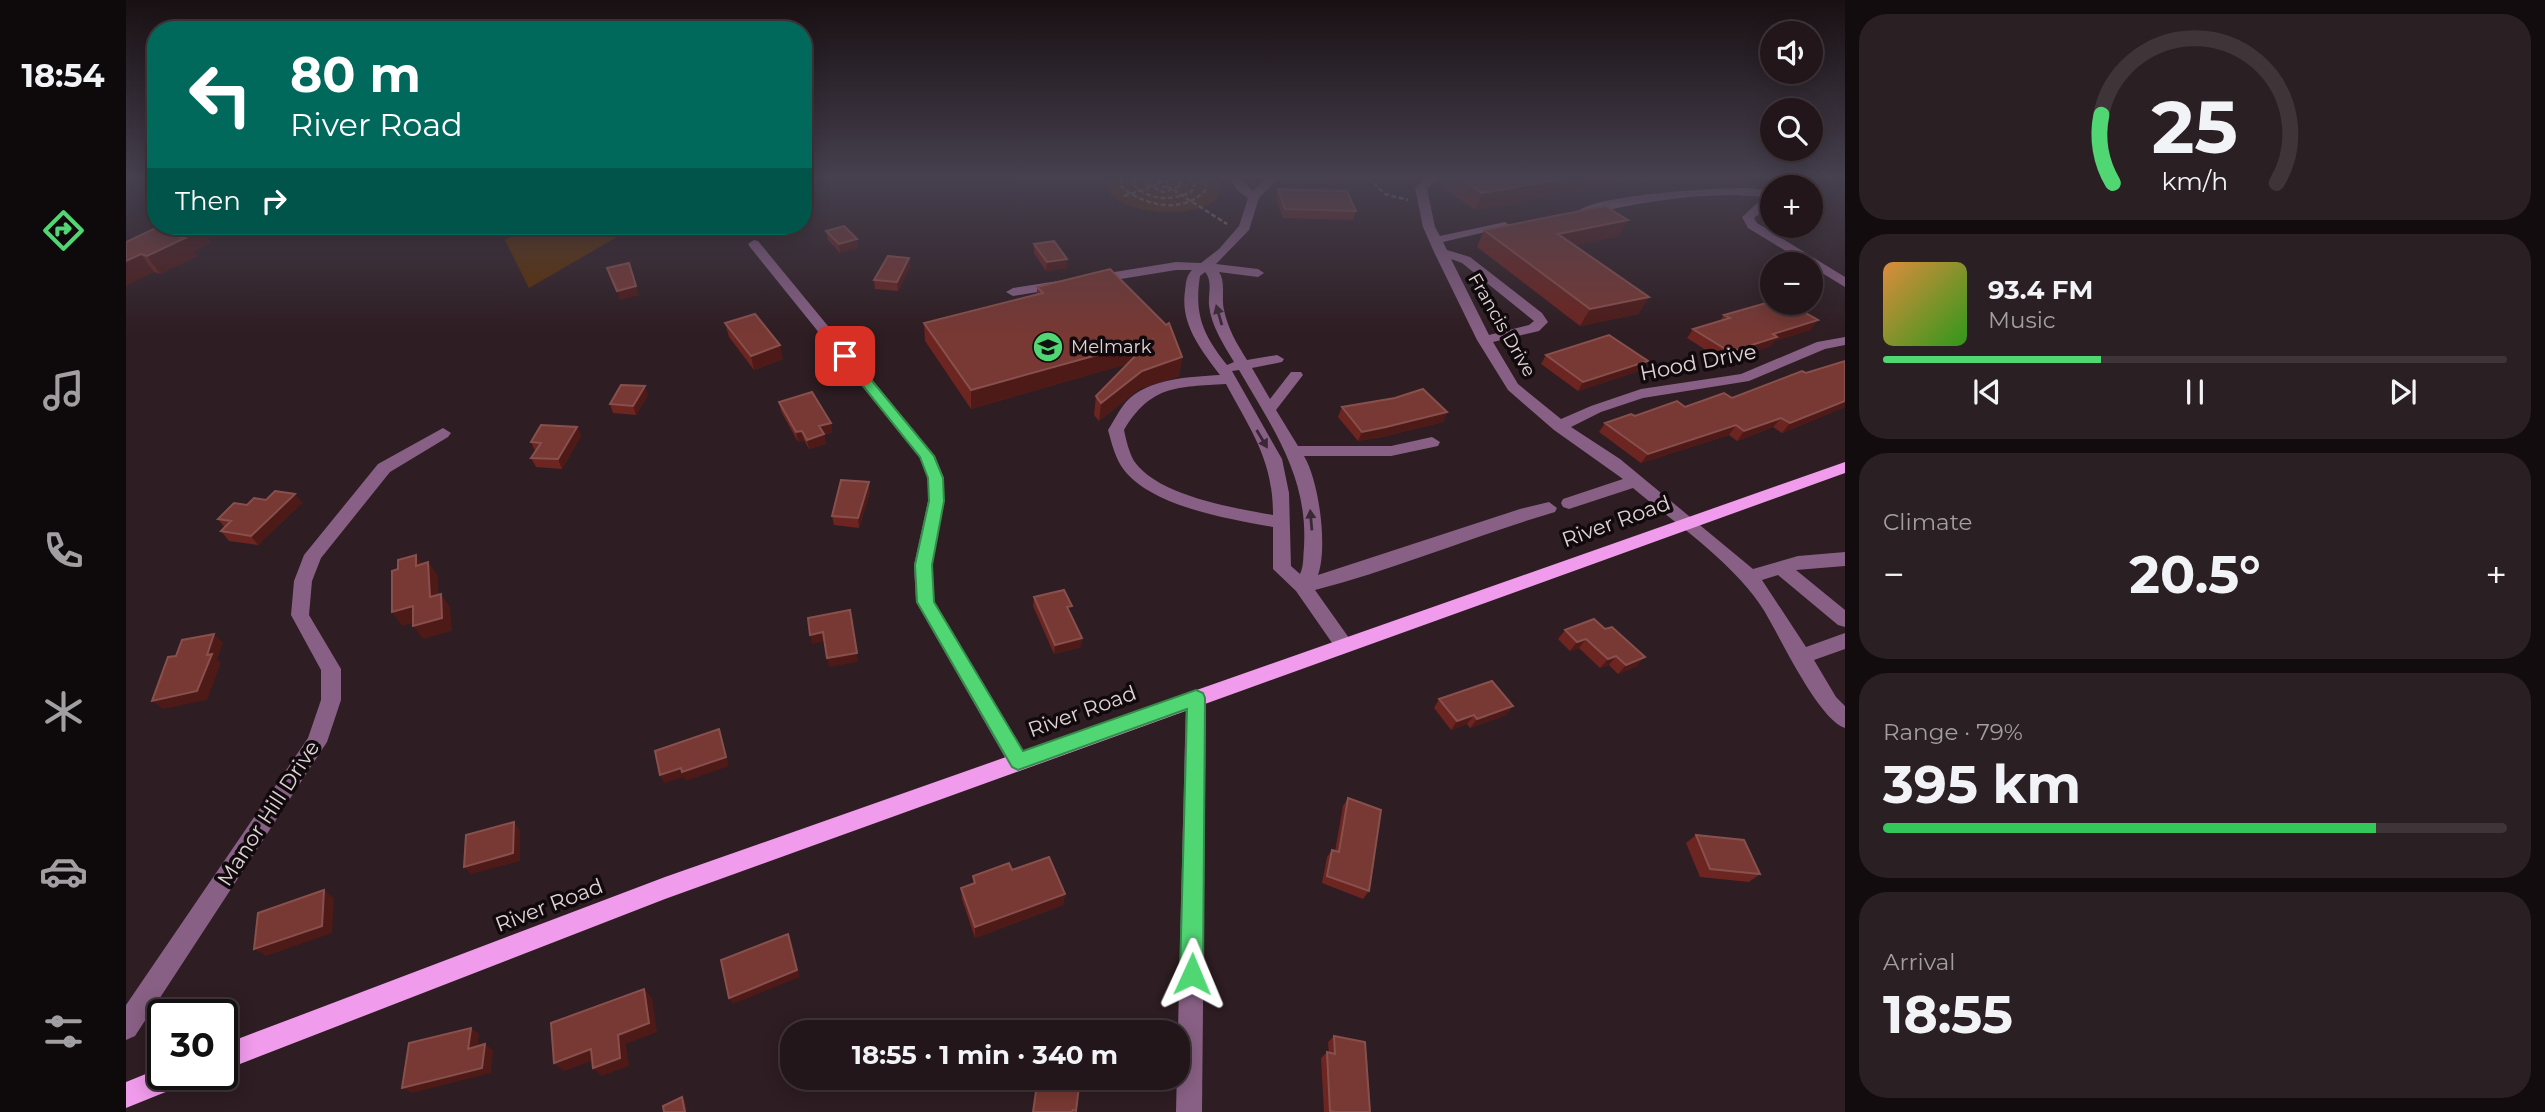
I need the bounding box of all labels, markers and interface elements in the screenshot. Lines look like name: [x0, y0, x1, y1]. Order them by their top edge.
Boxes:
map controls: [1760, 21, 1823, 315]
button: sound: [1760, 21, 1823, 84]
text: 80 m: [290, 45, 421, 104]
icon: left: [175, 49, 266, 140]
text: 18:54: [21, 56, 105, 95]
text: 25: [2152, 83, 2238, 171]
button: search: [1760, 98, 1823, 161]
text: River Road: [290, 105, 463, 144]
text: km/h: [2162, 166, 2228, 196]
button: +: [1760, 175, 1823, 238]
icon: right: [255, 182, 293, 220]
text: Then: [175, 185, 241, 217]
icon: directions: [39, 206, 88, 255]
button: −: [1760, 252, 1823, 315]
street label: Francis Drive: [1463, 269, 1541, 381]
text: 93.4 FM: [1988, 274, 2093, 306]
one-way arrow: [1213, 304, 1224, 326]
text: Music: [1988, 306, 2056, 334]
pin: [815, 326, 875, 386]
school or university icon: Melmark: [1031, 330, 1065, 364]
place label: Melmark: [1071, 336, 1152, 358]
icon: arrive: [826, 337, 864, 375]
street label: Hood Drive: [1638, 338, 1758, 386]
icon: music: [39, 366, 88, 415]
icon: previous: [1968, 373, 2006, 411]
icon: pause: [2176, 373, 2214, 411]
icon: next: [2384, 373, 2422, 411]
one-way arrow: [1256, 430, 1268, 449]
street label: River Road: [1558, 490, 1674, 552]
text: Climate: [1883, 508, 1972, 536]
one-way arrow: [1305, 509, 1316, 531]
icon: phone: [39, 526, 88, 575]
text: 20.5°: [2129, 543, 2261, 606]
text: −: [1883, 551, 1905, 598]
text: +: [2485, 551, 2507, 598]
street label: River Road: [1024, 680, 1140, 742]
icon: climate: [39, 687, 88, 736]
text: Range · 79%: [1883, 718, 2023, 746]
street label: Manor Hill Drive: [212, 736, 324, 890]
text: 395 km: [1883, 753, 2081, 816]
icon: car: [39, 847, 88, 896]
street label: River Road: [492, 873, 606, 937]
position arrow: [1155, 937, 1229, 1011]
text: Arrival: [1883, 948, 1956, 976]
text: 18:55: [1883, 983, 2013, 1046]
speed limit sign: 30: [147, 999, 238, 1090]
icon: filters: [39, 1007, 88, 1056]
text: 18:55 · 1 min · 340 m: [852, 1039, 1118, 1071]

